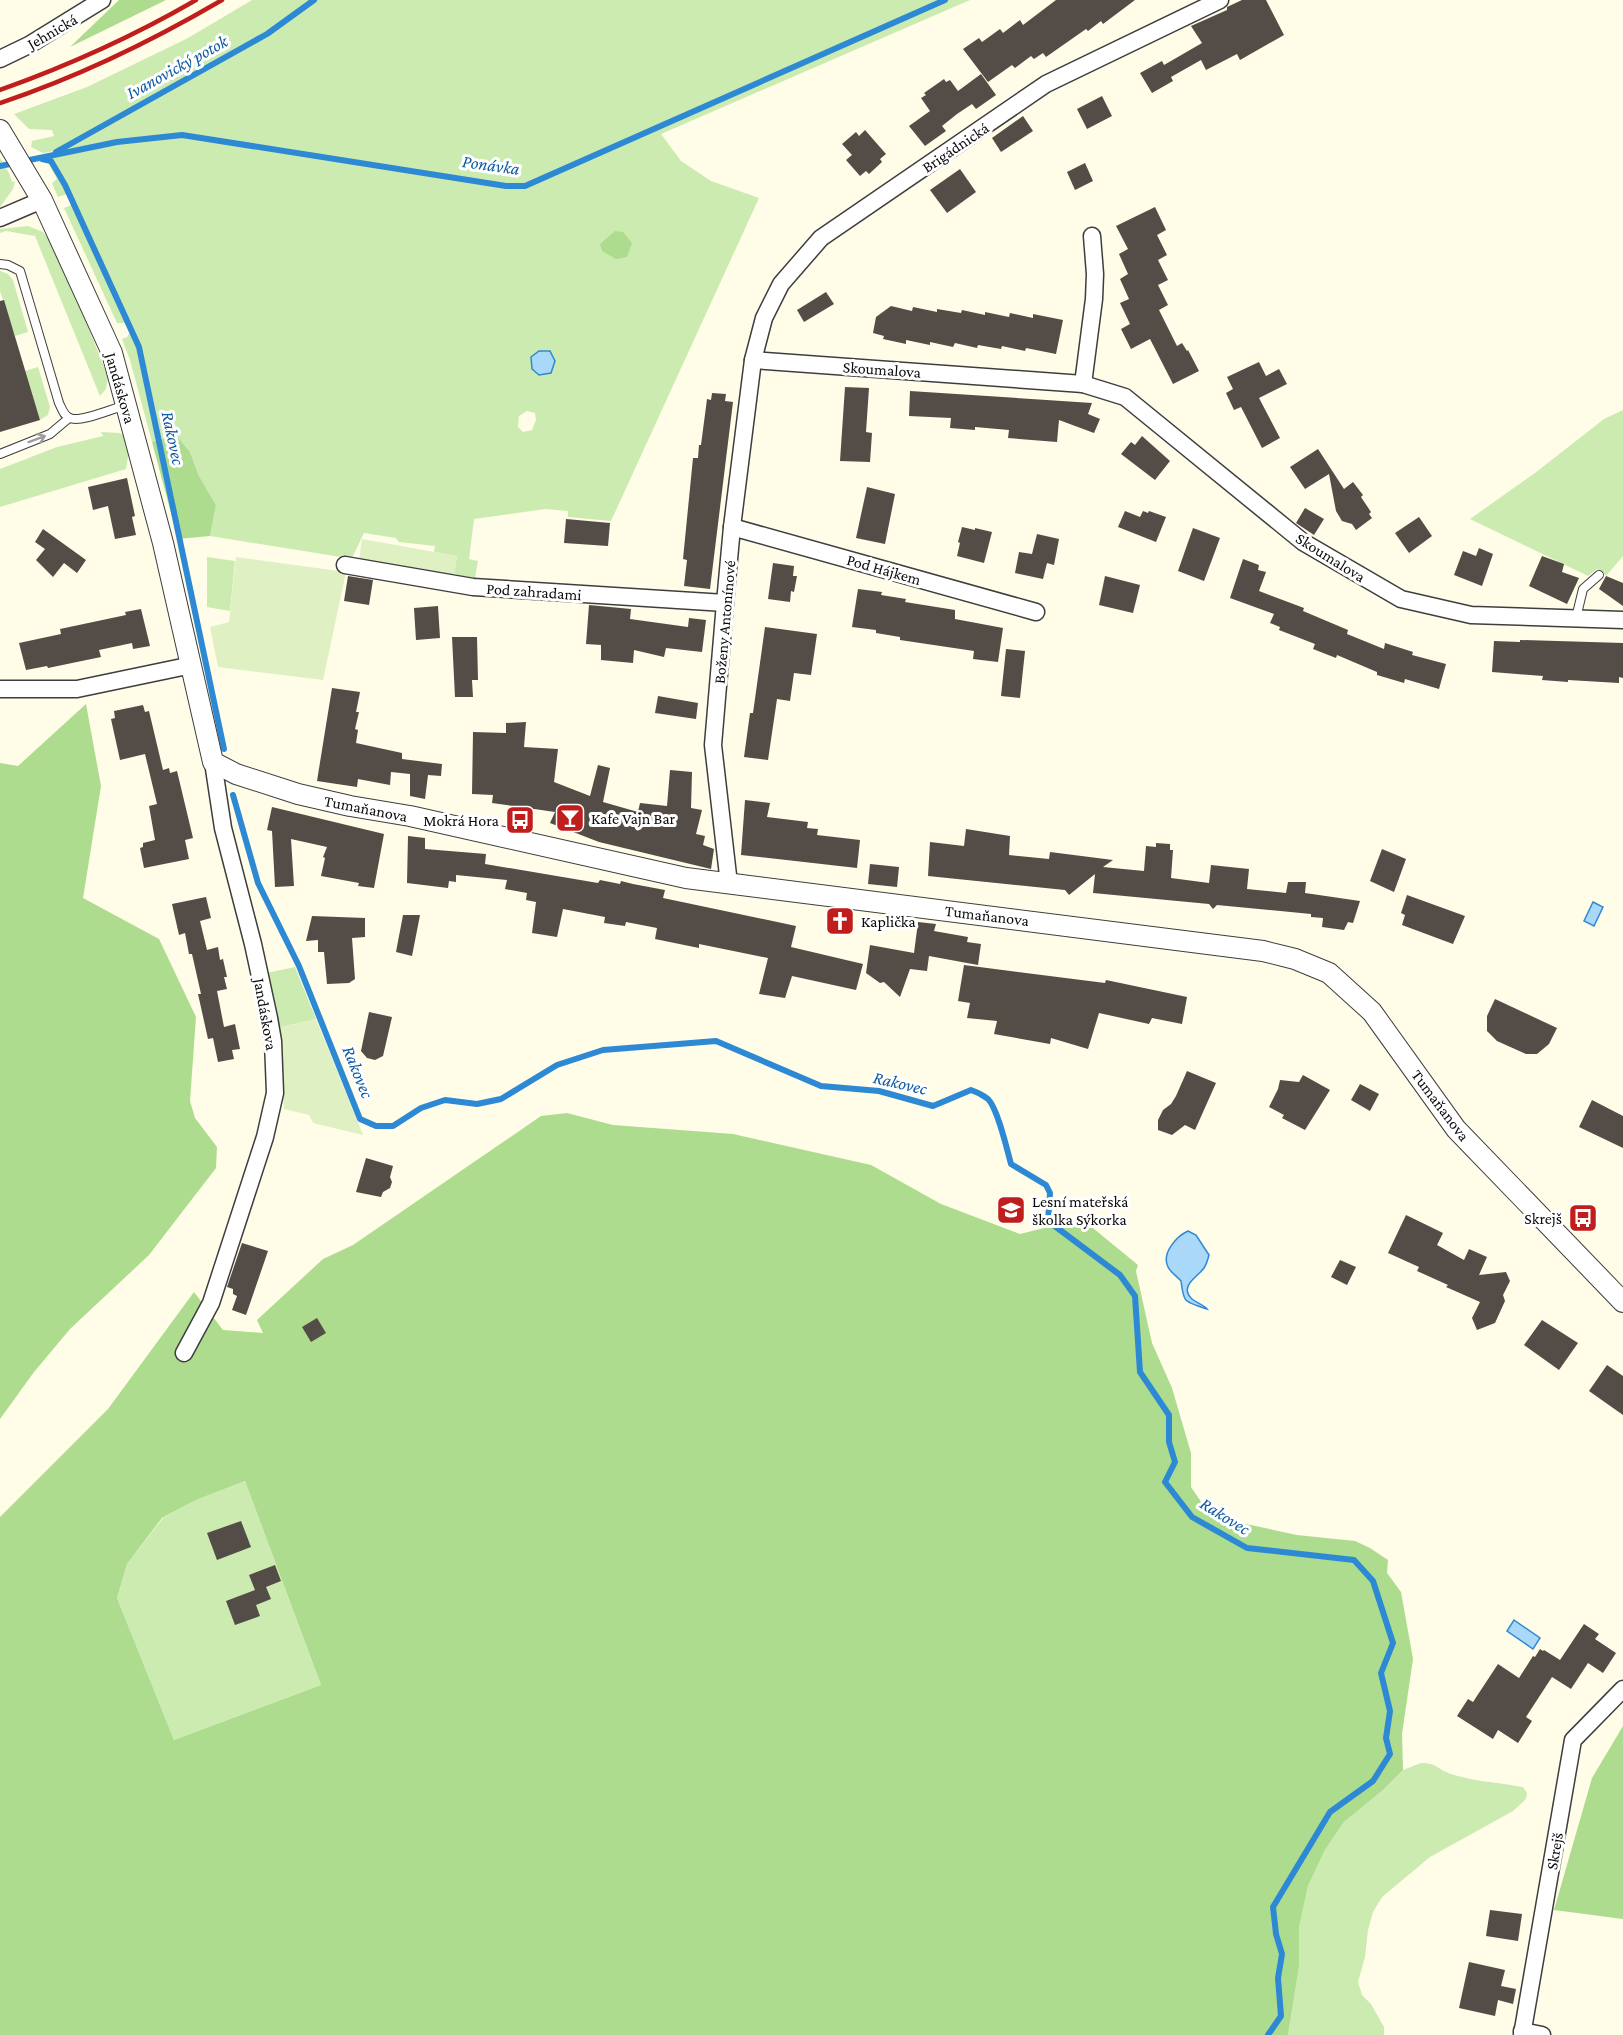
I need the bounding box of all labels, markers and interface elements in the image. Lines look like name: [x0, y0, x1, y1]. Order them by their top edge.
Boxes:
street label: Jehnická: [23, 10, 81, 54]
water label: Ivanovický potok: [123, 30, 232, 103]
street label: Brigádnická: [919, 119, 993, 177]
water label: Ponávka: [461, 151, 521, 179]
street label: Jandáskova: [101, 349, 139, 426]
street label: Skoumalova: [842, 358, 922, 381]
water label: Rakovec: [158, 409, 189, 467]
one-way arrow: [27, 433, 45, 444]
street label: Skoumalova: [1293, 529, 1369, 586]
street label: Pod Hájkem: [845, 551, 923, 589]
street label: Boženy Antonínové: [711, 560, 739, 685]
street label: Pod zahradami: [486, 580, 582, 603]
street label: Tumaňanova: [323, 792, 410, 825]
bar icon: Kafe Vajn Bar: [554, 802, 586, 834]
bus stop icon: Mokrá Hora: [504, 804, 536, 836]
place label: Kafe Vajn Bar: [591, 810, 676, 828]
place label: Mokrá Hora: [423, 812, 500, 829]
street label: Tumaňanova: [944, 902, 1031, 929]
church icon: Kaplička: [824, 905, 856, 937]
place label: Kaplička: [861, 913, 916, 931]
street label: Jandáskova: [249, 975, 280, 1052]
water label: Rakovec: [339, 1043, 378, 1102]
street label: Tumaňanova: [1408, 1066, 1473, 1145]
water label: Rakovec: [871, 1067, 929, 1099]
place label: Lesní mateřská školka Sýkorka: [1032, 1193, 1129, 1229]
school or university icon: Lesní mateřská školka Sýkorka: [995, 1194, 1027, 1226]
bus stop icon: Skrejš: [1567, 1202, 1599, 1234]
place label: Skrejš: [1524, 1210, 1562, 1228]
water label: Rakovec: [1197, 1493, 1254, 1539]
street label: Skrejš: [1543, 1831, 1567, 1871]

